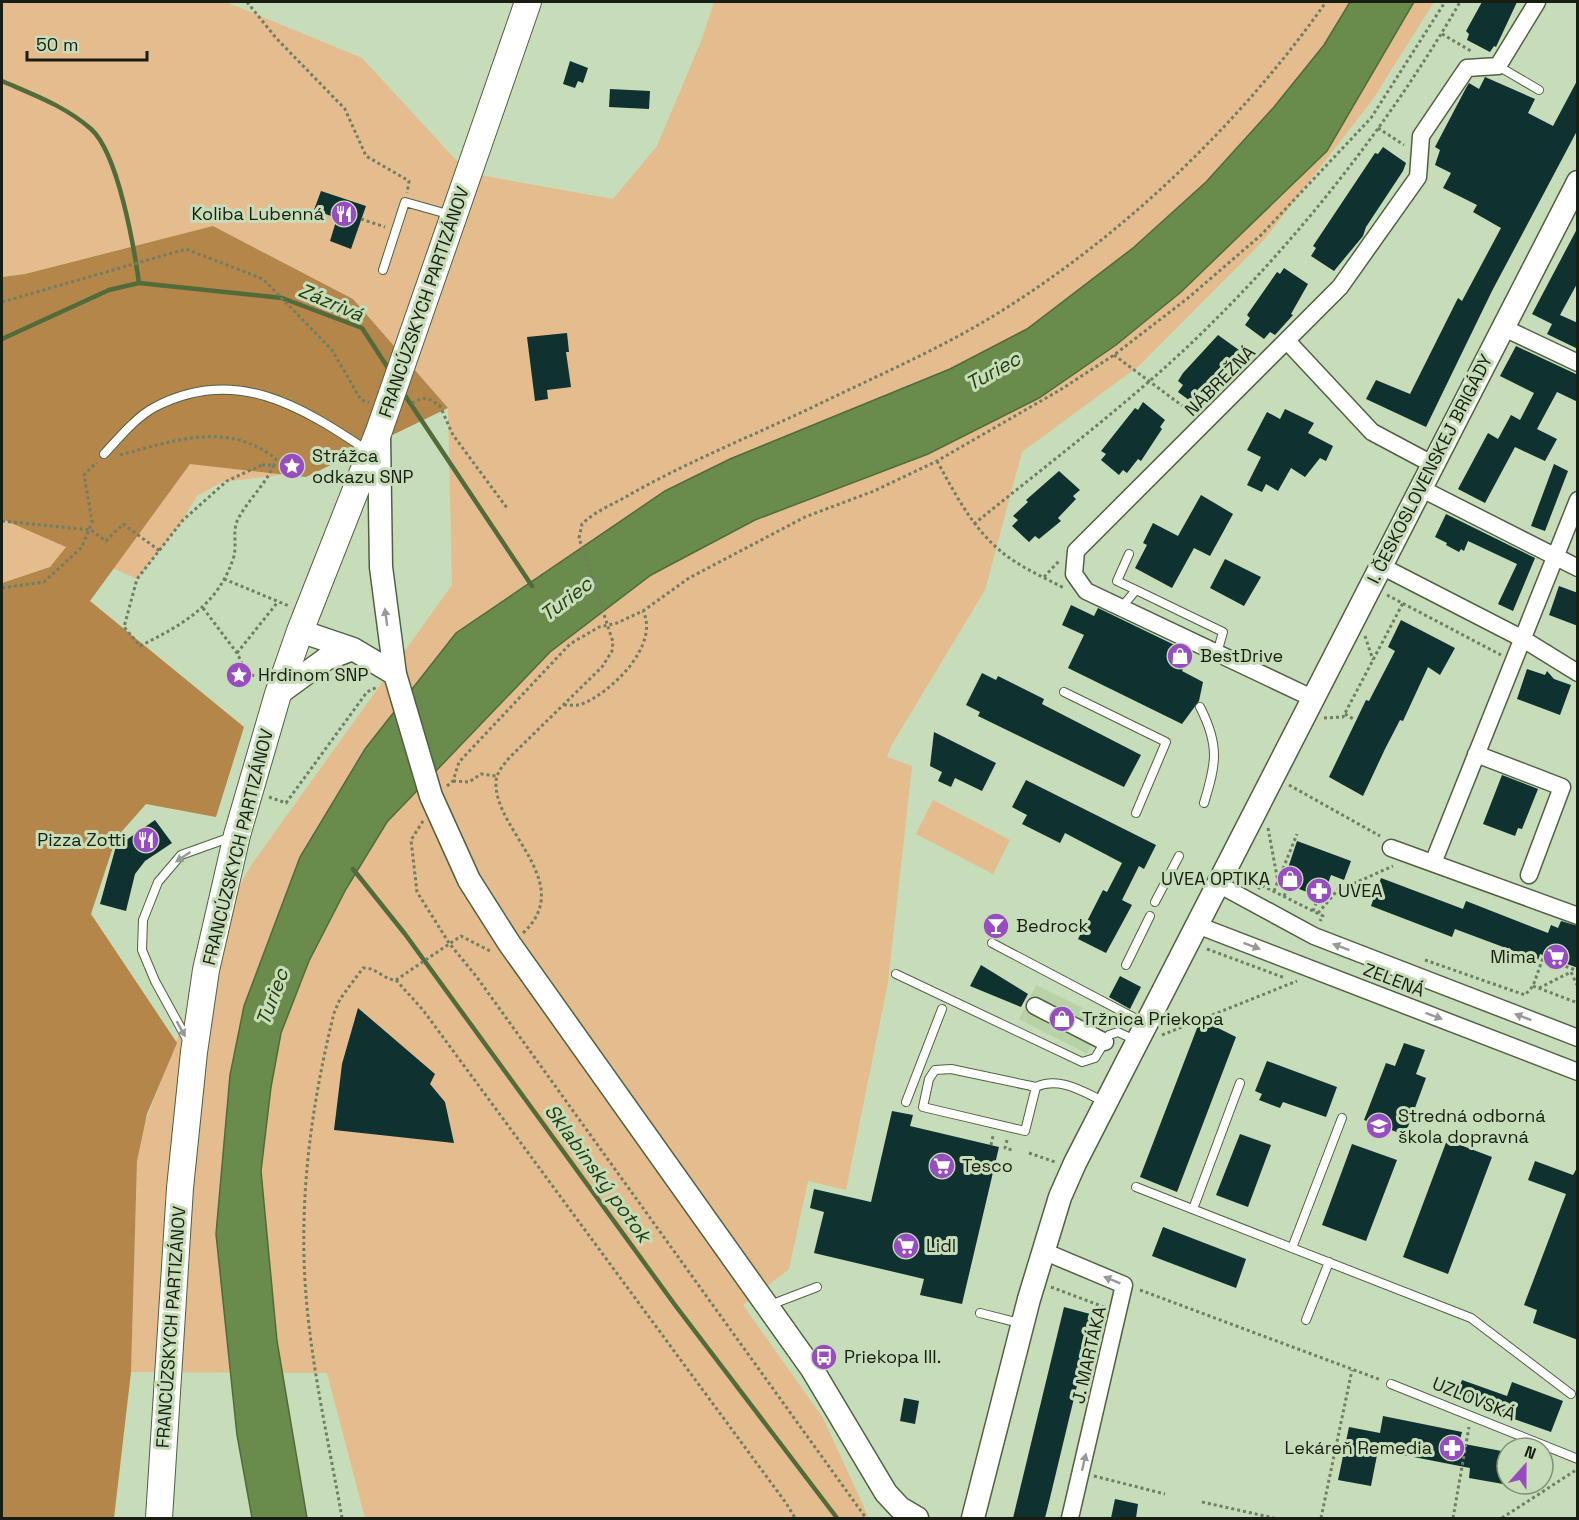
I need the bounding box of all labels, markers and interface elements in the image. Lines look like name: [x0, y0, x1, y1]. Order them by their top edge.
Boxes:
scale bar: [27, 24, 147, 62]
text: 50 m: [36, 33, 78, 56]
street label: FRANCÚZSKYCH PARTIZÁNOV: [373, 183, 474, 420]
restaurant icon: Koliba Lubenná: [329, 199, 359, 229]
place label: Koliba Lubenná: [191, 202, 324, 225]
water label: Zázrivá: [295, 277, 368, 327]
street label: NÁBREŽNÁ: [1180, 341, 1260, 421]
water label: Turiec: [961, 345, 1026, 397]
street label: I. ČESKOSLOVENSKEJ BRIGÁDY: [1362, 350, 1498, 587]
place label: Strážca odkazu SNP: [312, 444, 414, 488]
place icon: Strážca odkazu SNP: [277, 451, 307, 481]
water label: Turiec: [535, 570, 598, 627]
one-way arrow: [381, 607, 390, 626]
shop icon: BestDrive: [1165, 641, 1195, 671]
place label: BestDrive: [1200, 644, 1283, 667]
place icon: Hrdinom SNP: [224, 660, 254, 690]
place label: Hrdinom SNP: [258, 663, 369, 686]
street label: FRANCÚZSKYCH PARTIZÁNOV: [197, 726, 278, 967]
restaurant icon: Pizza Zotti: [131, 825, 161, 855]
place label: Pizza Zotti: [37, 828, 126, 851]
one-way arrow: [176, 851, 192, 863]
shop icon: UVEA OPTIKA: [1275, 864, 1305, 894]
place label: UVEA OPTIKA: [1161, 867, 1270, 890]
pharmacy icon: UVEA: [1304, 876, 1334, 906]
place label: UVEA: [1338, 879, 1383, 902]
bar icon: Bedrock: [981, 911, 1011, 941]
place label: Bedrock: [1016, 914, 1088, 937]
one-way arrow: [1243, 942, 1261, 952]
one-way arrow: [1332, 942, 1350, 951]
supermarket icon: Mima: [1541, 942, 1571, 972]
place label: Mima: [1490, 945, 1536, 968]
street label: ZELENÁ: [1360, 957, 1428, 1002]
water label: Turiec: [250, 964, 295, 1029]
shop icon: Tržnica Priekopa: [1047, 1004, 1077, 1034]
place label: Tržnica Priekopa: [1082, 1007, 1224, 1030]
one-way arrow: [1425, 1012, 1443, 1022]
one-way arrow: [1514, 1012, 1532, 1022]
one-way arrow: [176, 1021, 186, 1038]
water label: Sklabinský potok: [539, 1099, 658, 1249]
place label: Stredná odborná škola dopravná: [1398, 1104, 1546, 1148]
school or university icon: Stredná odborná škola dopravná: [1364, 1111, 1394, 1141]
supermarket icon: Tesco: [927, 1151, 957, 1181]
place label: Tesco: [962, 1154, 1013, 1177]
street label: FRANCÚZSKYCH PARTIZÁNOV: [151, 1205, 190, 1449]
supermarket icon: Lidl: [891, 1231, 921, 1261]
place label: Lidl: [926, 1234, 956, 1257]
one-way arrow: [1102, 1274, 1120, 1284]
street label: J. MARTÁKA: [1066, 1304, 1111, 1406]
bus stop icon: Priekopa III.: [809, 1342, 839, 1372]
place label: Priekopa III.: [844, 1345, 941, 1368]
street label: UZLOVSKÁ: [1429, 1371, 1519, 1426]
pharmacy icon: Lekáreň Remedia: [1437, 1433, 1467, 1463]
place label: Lekáreň Remedia: [1284, 1436, 1432, 1459]
north arrow: [1495, 1436, 1555, 1496]
text: N: [1521, 1441, 1539, 1464]
one-way arrow: [1080, 1452, 1089, 1471]

